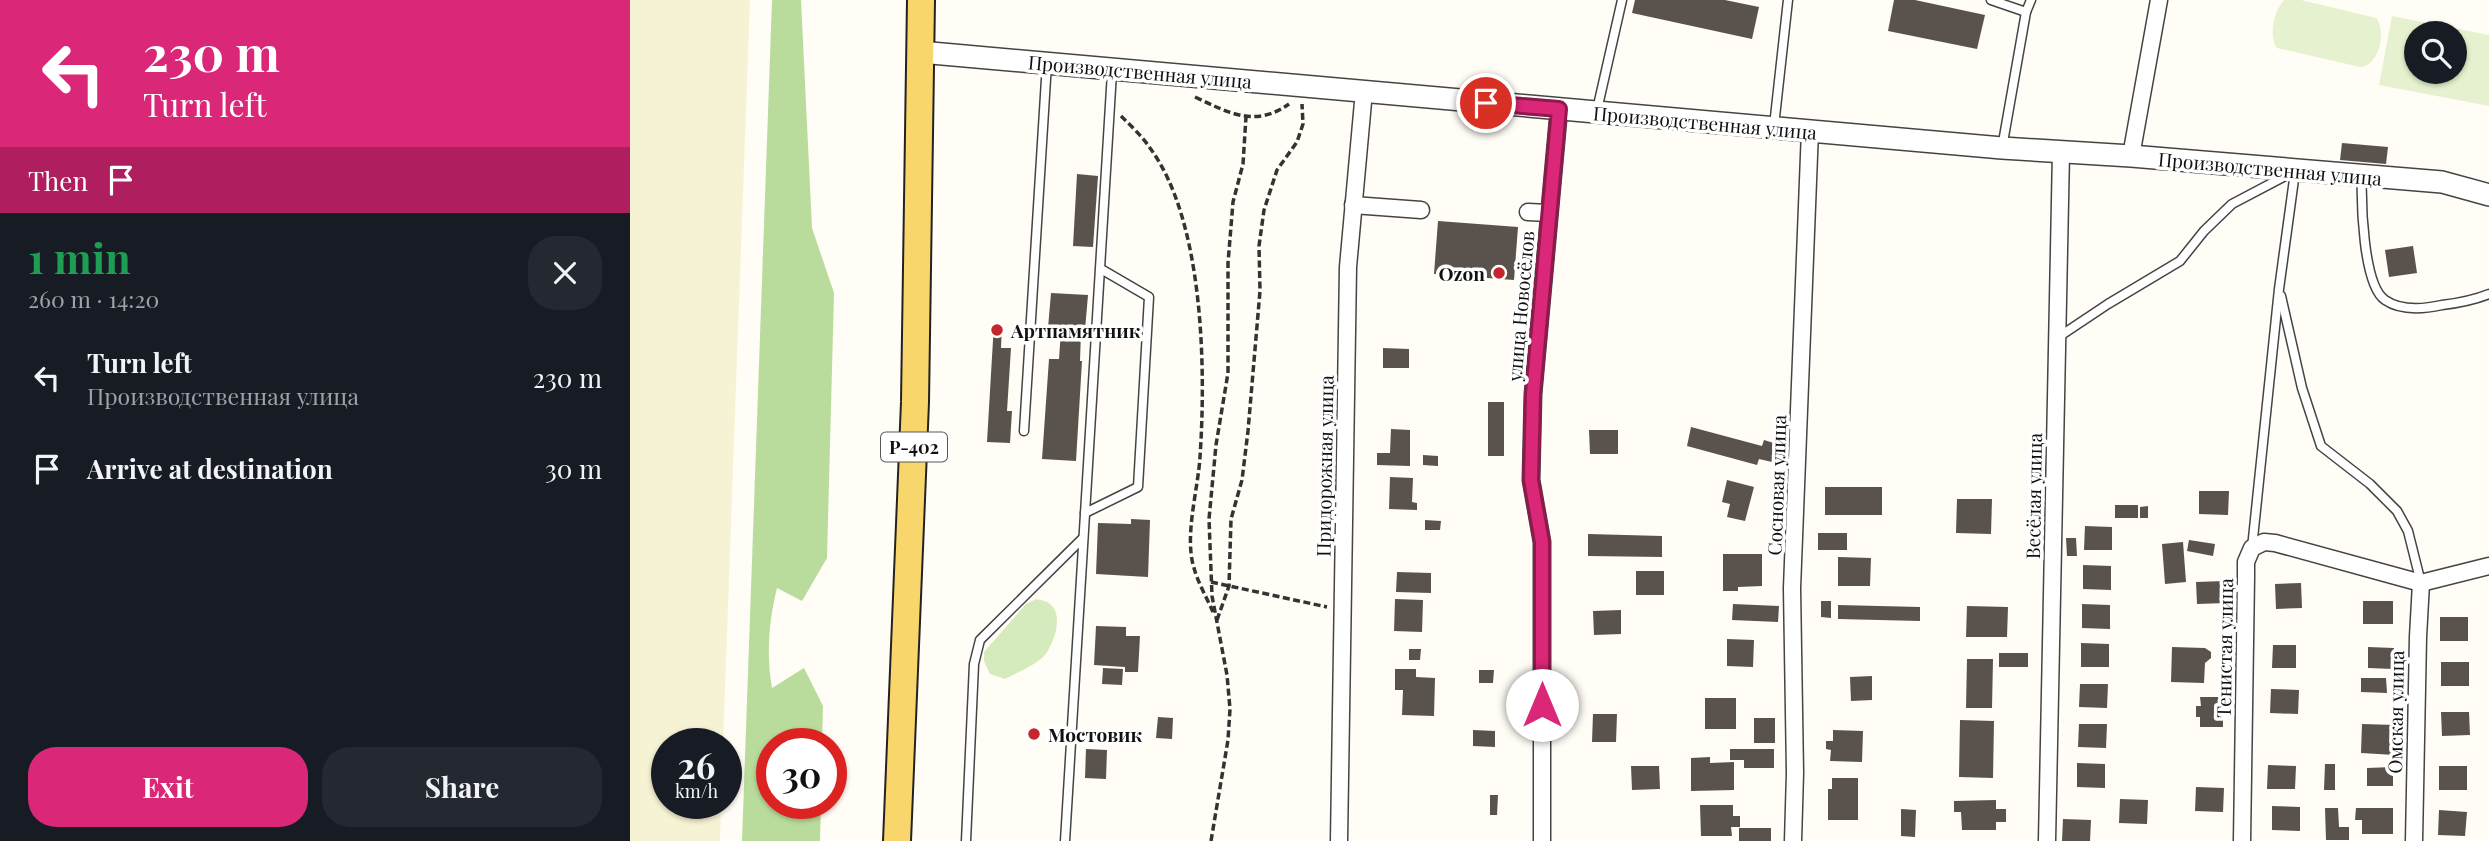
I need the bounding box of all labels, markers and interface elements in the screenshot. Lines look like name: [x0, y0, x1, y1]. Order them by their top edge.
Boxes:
text: 230 m: [143, 19, 280, 84]
map controls: [2404, 21, 2467, 84]
button: search: [2404, 21, 2467, 84]
icon: left: [28, 28, 119, 119]
street label: Производственная улица: [1027, 48, 1254, 94]
pin: [1456, 73, 1516, 133]
text: Turn left: [143, 82, 267, 125]
icon: arrive: [1467, 84, 1505, 122]
street label: Производственная улица: [1592, 99, 1819, 145]
street label: Производственная улица: [2157, 145, 2384, 191]
icon: arrive: [102, 161, 140, 199]
text: Then: [28, 163, 88, 198]
text: 1 min: [28, 229, 131, 285]
street label: улица Новосёлов: [1500, 230, 1540, 383]
button: close: [528, 236, 602, 310]
place label: Ozon: [1439, 260, 1485, 286]
marker: Ozon: [1491, 265, 1507, 281]
text: 260 m · 14:20: [28, 283, 159, 314]
place label: Артпамятник: [1010, 317, 1141, 343]
marker: Артпамятник: [989, 322, 1005, 338]
text: Turn left: [87, 345, 192, 380]
icon: left: [28, 359, 66, 397]
text: 230 m: [533, 360, 602, 395]
street label: Придорожная улица: [1309, 374, 1339, 557]
text: Производственная улица: [87, 380, 359, 411]
street label: Сосновая улица: [1761, 414, 1791, 556]
road number: Р-402: [881, 432, 947, 462]
street label: Весёлая улица: [2019, 432, 2047, 559]
icon: arrive: [28, 450, 66, 488]
text: Arrive at destination: [87, 451, 333, 486]
text: 30 m: [545, 451, 602, 486]
street label: Тенистая улица: [2210, 577, 2238, 718]
street label: Омская улица: [2381, 650, 2409, 774]
position arrow: [1505, 668, 1579, 742]
place label: Мостовик: [1048, 721, 1143, 747]
marker: Мостовик: [1026, 726, 1042, 742]
speed limit sign: 30: [756, 728, 847, 819]
text: 26: [678, 741, 715, 788]
button: Exit: [28, 747, 308, 827]
button: Share: [322, 747, 602, 827]
text: km/h: [675, 779, 718, 803]

